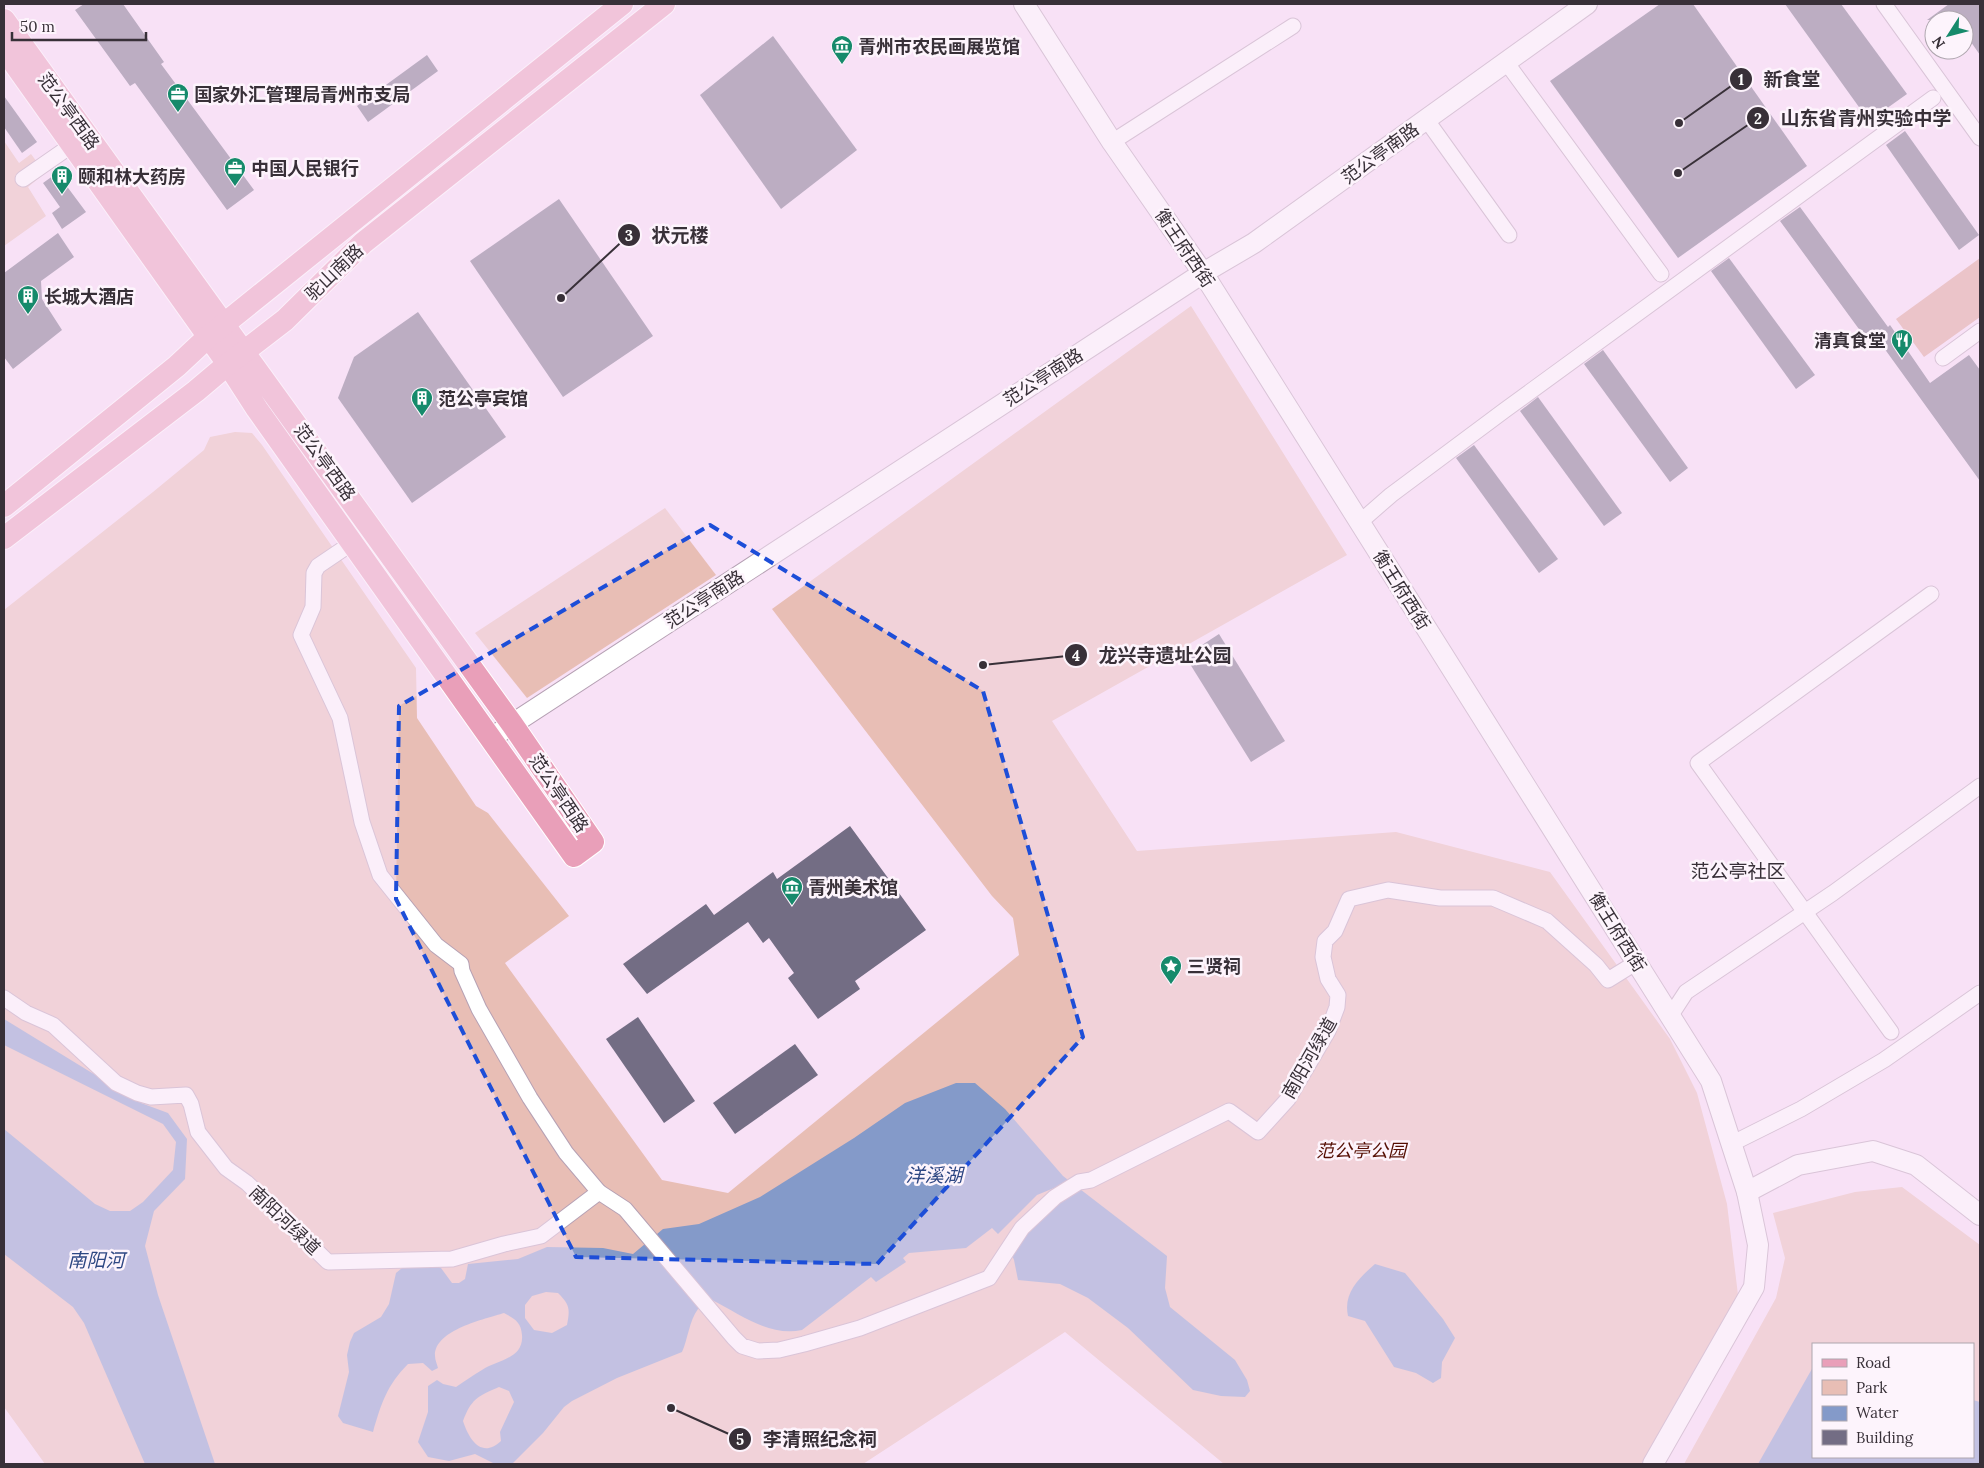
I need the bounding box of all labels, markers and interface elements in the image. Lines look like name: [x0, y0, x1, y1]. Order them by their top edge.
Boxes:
scale bar: [12, 10, 146, 42]
north arrow: [1924, 10, 1974, 60]
text: 50 m: [20, 17, 55, 36]
text: N: [1928, 33, 1949, 52]
museum icon: 青州市农民画展览馆: [830, 34, 854, 65]
place label: 青州市农民画展览馆: [858, 35, 1020, 58]
callout: 新食堂: [1729, 62, 1831, 96]
text: 新食堂: [1763, 67, 1821, 91]
street label: 范公亭西路: [33, 68, 105, 154]
text: 1: [1738, 70, 1744, 89]
office icon: 国家外汇管理局青州市支局: [166, 82, 190, 113]
place label: 国家外汇管理局青州市支局: [194, 83, 410, 106]
callout: 山东省青州实验中学: [1746, 101, 1962, 135]
text: 山东省青州实验中学: [1780, 106, 1952, 130]
text: 2: [1754, 109, 1762, 128]
street label: 范公亭南路: [1337, 117, 1423, 189]
office icon: 中国人民银行: [223, 156, 247, 187]
place label: 中国人民银行: [251, 157, 359, 180]
building icon: 颐和林大药房: [50, 164, 74, 195]
place label: 颐和林大药房: [78, 165, 186, 188]
street label: 衡王府西街: [1150, 204, 1220, 292]
callout: 状元楼: [616, 218, 718, 252]
text: 状元楼: [651, 223, 709, 247]
text: 3: [625, 226, 633, 245]
street label: 驼山南路: [300, 239, 368, 305]
building icon: 长城大酒店: [16, 284, 40, 315]
place label: 长城大酒店: [44, 285, 134, 308]
restaurant icon: 清真食堂: [1890, 328, 1914, 359]
place label: 清真食堂: [1814, 329, 1886, 352]
street label: 范公亭南路: [999, 343, 1087, 411]
building icon: 范公亭宾馆: [410, 386, 434, 417]
place label: 范公亭宾馆: [438, 387, 528, 410]
street label: 范公亭西路: [289, 419, 361, 505]
street label: 衡王府西街: [1368, 546, 1436, 634]
street label: 范公亭南路: [660, 565, 748, 633]
callout: 龙兴寺遗址公园: [1064, 638, 1242, 672]
text: 龙兴寺遗址公园: [1098, 643, 1232, 667]
text: 4: [1072, 646, 1080, 665]
street label: 范公亭西路: [524, 749, 594, 837]
district label: 范公亭社区: [1690, 859, 1786, 883]
museum icon: 青州美术馆: [780, 875, 804, 906]
place label: 青州美术馆: [808, 876, 898, 899]
street label: 衡王府西街: [1584, 888, 1652, 976]
place icon: 三贤祠: [1159, 954, 1183, 985]
place label: 三贤祠: [1187, 955, 1241, 978]
street label: 南阳河绿道: [1277, 1013, 1341, 1103]
park label: 范公亭公园: [1316, 1139, 1409, 1162]
water label: 洋溪湖: [905, 1163, 965, 1187]
street label: 南阳河绿道: [245, 1180, 325, 1260]
water label: 南阳河: [67, 1248, 128, 1272]
legend: [1812, 1343, 1974, 1458]
text: Road: [1856, 1353, 1891, 1372]
text: Park: [1856, 1378, 1887, 1397]
text: Water: [1856, 1403, 1899, 1422]
callout: 李清照纪念祠: [728, 1422, 887, 1456]
text: 李清照纪念祠: [763, 1427, 877, 1451]
text: Building: [1856, 1428, 1914, 1447]
text: 5: [736, 1430, 744, 1449]

